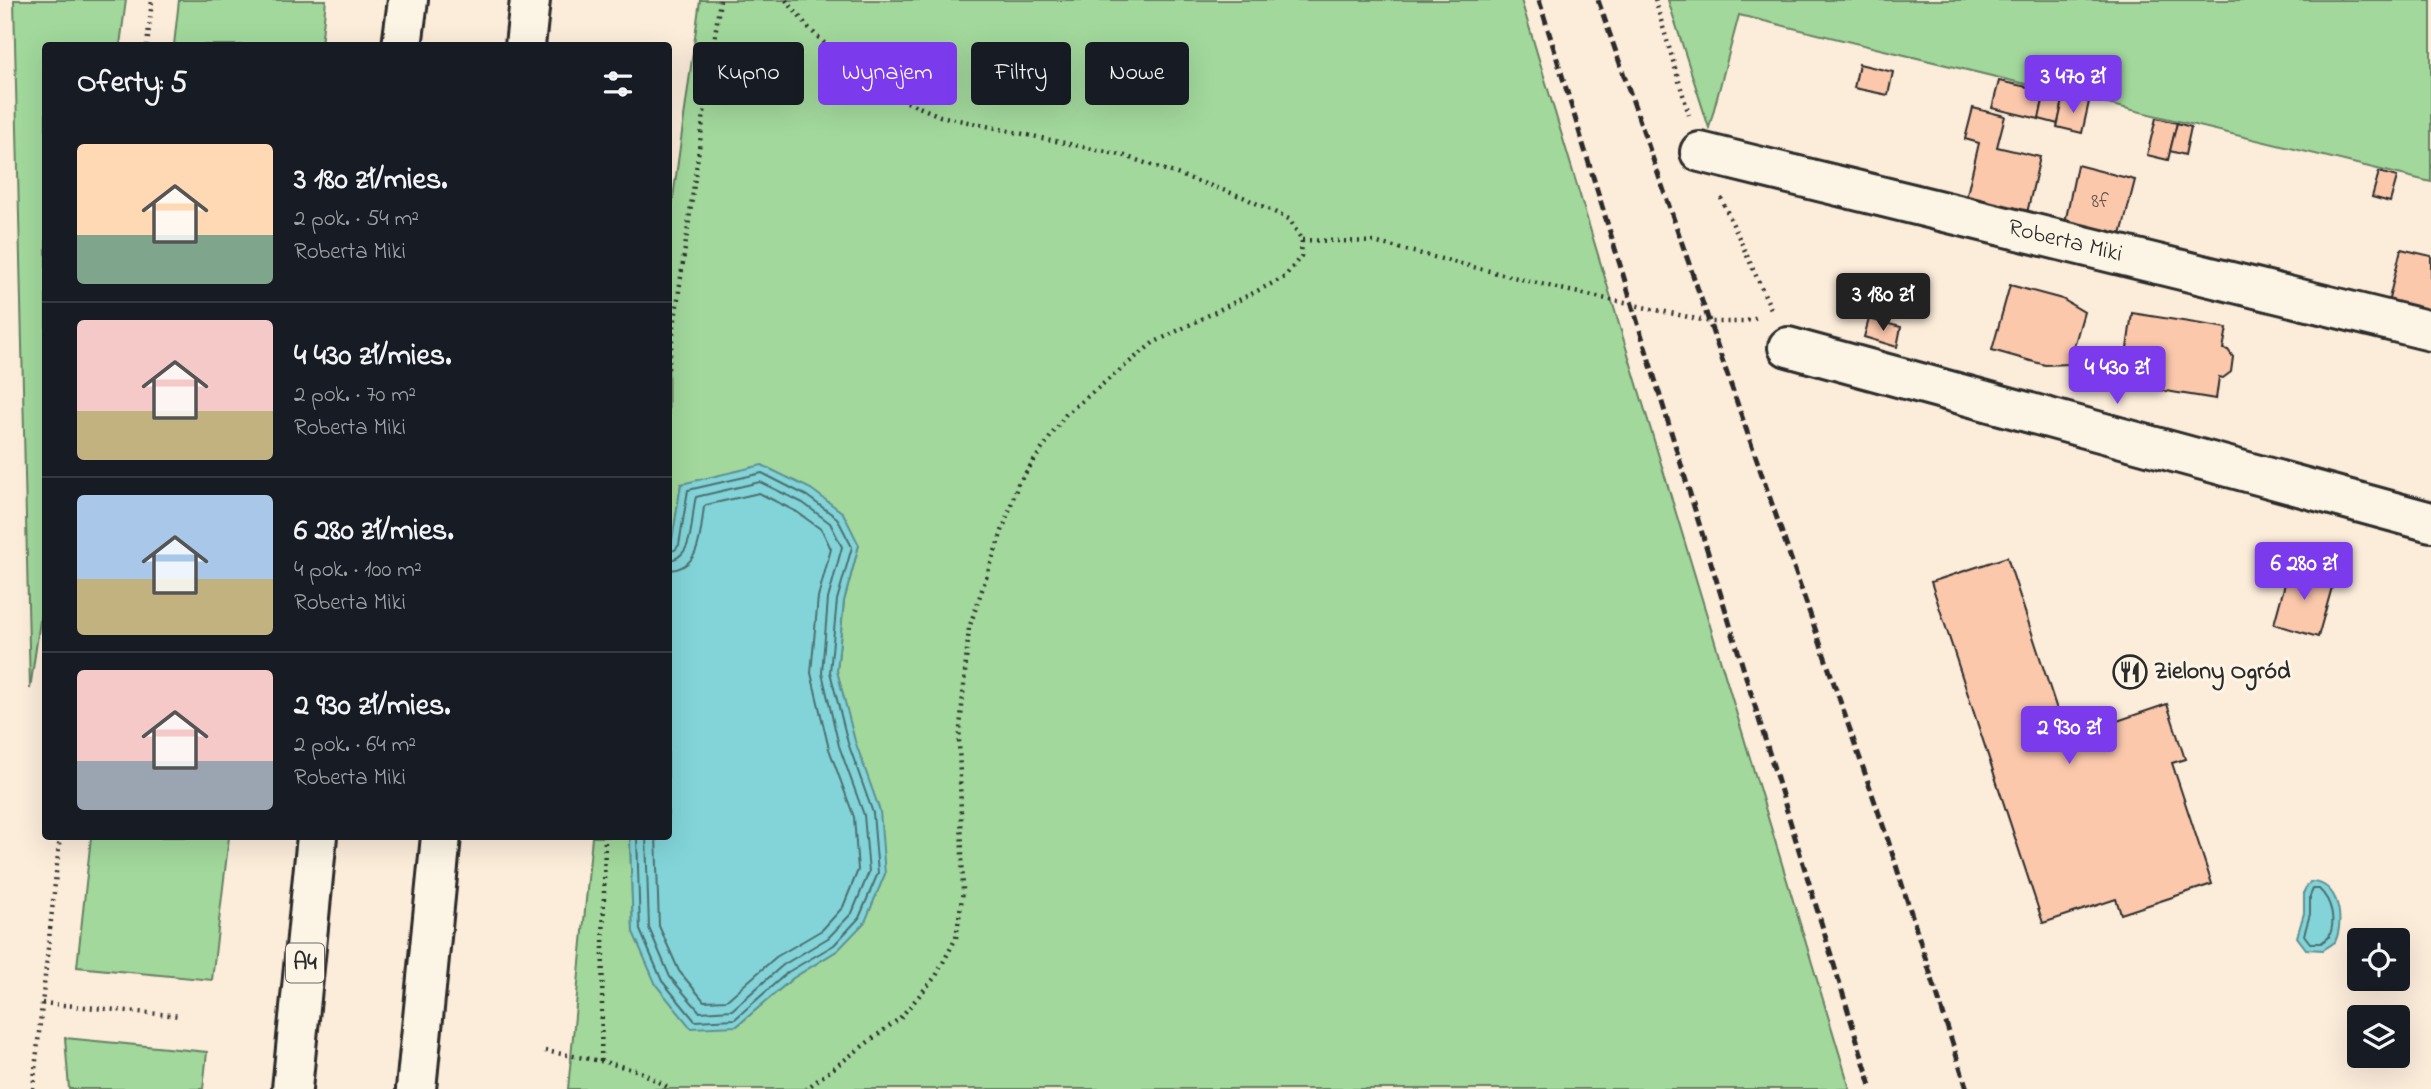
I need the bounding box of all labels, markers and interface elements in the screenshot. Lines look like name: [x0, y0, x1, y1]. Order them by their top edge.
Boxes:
chip: Kupno: [693, 42, 804, 105]
chip: Wynajem: [818, 42, 957, 105]
chip: Filtry: [971, 42, 1071, 105]
chip: Nowe: [1085, 42, 1189, 105]
pin: 3 470 zł: [2001, 55, 2145, 115]
text: 3 470 zł: [2041, 61, 2105, 94]
text: Oferty: 5: [77, 62, 187, 106]
icon: filters: [599, 65, 637, 103]
text: 3 180 zł/mies.: [294, 159, 447, 203]
icon: home: [133, 172, 217, 256]
house number: 8f: [2091, 187, 2109, 217]
text: 2 pok. · 54 m²: [294, 203, 419, 236]
street label: Roberta Miki: [2004, 211, 2126, 272]
text: Roberta Miki: [294, 236, 406, 269]
pin: 3 180 zł: [1811, 274, 1955, 333]
text: 3 180 zł: [1852, 279, 1914, 312]
text: 4 430 zł/mies.: [294, 335, 451, 379]
pin: 4 430 zł: [2045, 346, 2189, 406]
icon: home: [133, 348, 217, 432]
text: 4 430 zł: [2085, 352, 2149, 385]
text: 2 pok. · 70 m²: [294, 379, 416, 412]
text: Roberta Miki: [294, 412, 406, 445]
text: 6 280 zł/mies.: [294, 510, 454, 554]
icon: home: [133, 523, 217, 607]
pin: 6 280 zł: [2232, 542, 2376, 602]
text: 6 280 zł: [2271, 548, 2337, 581]
text: 4 pok. · 100 m²: [294, 554, 422, 587]
text: Roberta Miki: [294, 587, 406, 620]
restaurant icon: Zielony Ogród: [2111, 653, 2149, 691]
place label: Zielony Ogród: [2154, 655, 2291, 691]
text: 2 930 zł/mies.: [294, 685, 450, 729]
icon: home: [133, 698, 217, 782]
pin: 2 930 zł: [1997, 706, 2141, 766]
text: 2 930 zł: [2037, 712, 2101, 745]
text: 2 pok. · 64 m²: [294, 729, 416, 762]
text: Roberta Miki: [294, 762, 406, 795]
map controls: [2347, 928, 2410, 1068]
button: locate: [2347, 928, 2410, 991]
road number: A4: [286, 944, 324, 982]
button: layers: [2347, 1005, 2410, 1068]

